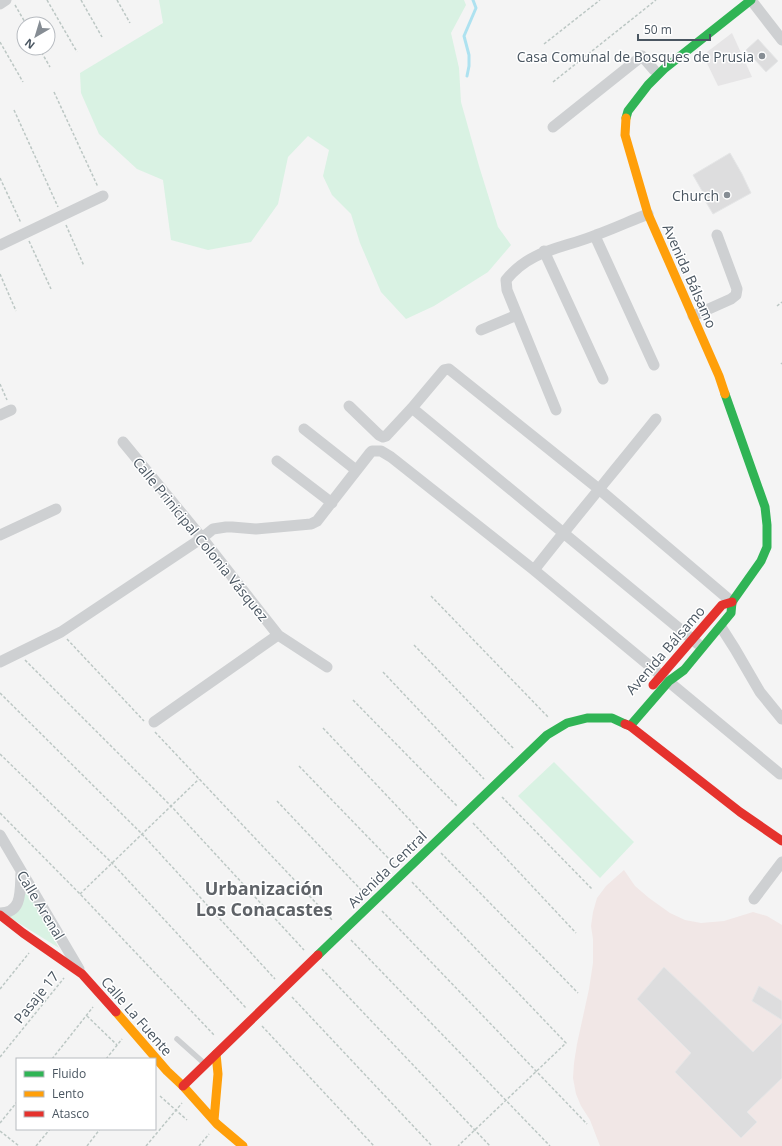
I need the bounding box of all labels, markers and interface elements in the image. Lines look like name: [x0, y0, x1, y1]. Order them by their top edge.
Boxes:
north arrow: [16, 16, 56, 56]
scale bar: [638, 16, 710, 42]
text: 50 m: [644, 21, 672, 38]
text: N: [21, 36, 38, 53]
place label: Casa Comunal de Bosques de Prusia: [517, 47, 754, 66]
marker: Casa Comunal de Bosques de Prusia: [757, 51, 767, 61]
place label: Church: [672, 186, 719, 205]
marker: Church: [722, 190, 732, 200]
street label: Avenida Bálsamo: [659, 221, 721, 331]
street label: Calle Prinicipal Colonia Vásquez: [129, 453, 273, 625]
street label: Avenida Bálsamo: [621, 602, 709, 698]
street label: Avenida Central: [343, 826, 431, 912]
street label: Calle Arenal: [13, 867, 69, 943]
district label: Urbanización Los Conacastes: [196, 876, 332, 921]
street label: Pasaje 17: [9, 967, 63, 1027]
street label: Calle La Fuente: [97, 972, 177, 1060]
legend: [16, 1058, 156, 1130]
text: Fluido: [52, 1065, 86, 1082]
text: Lento: [52, 1085, 84, 1102]
text: Atasco: [52, 1105, 89, 1122]

